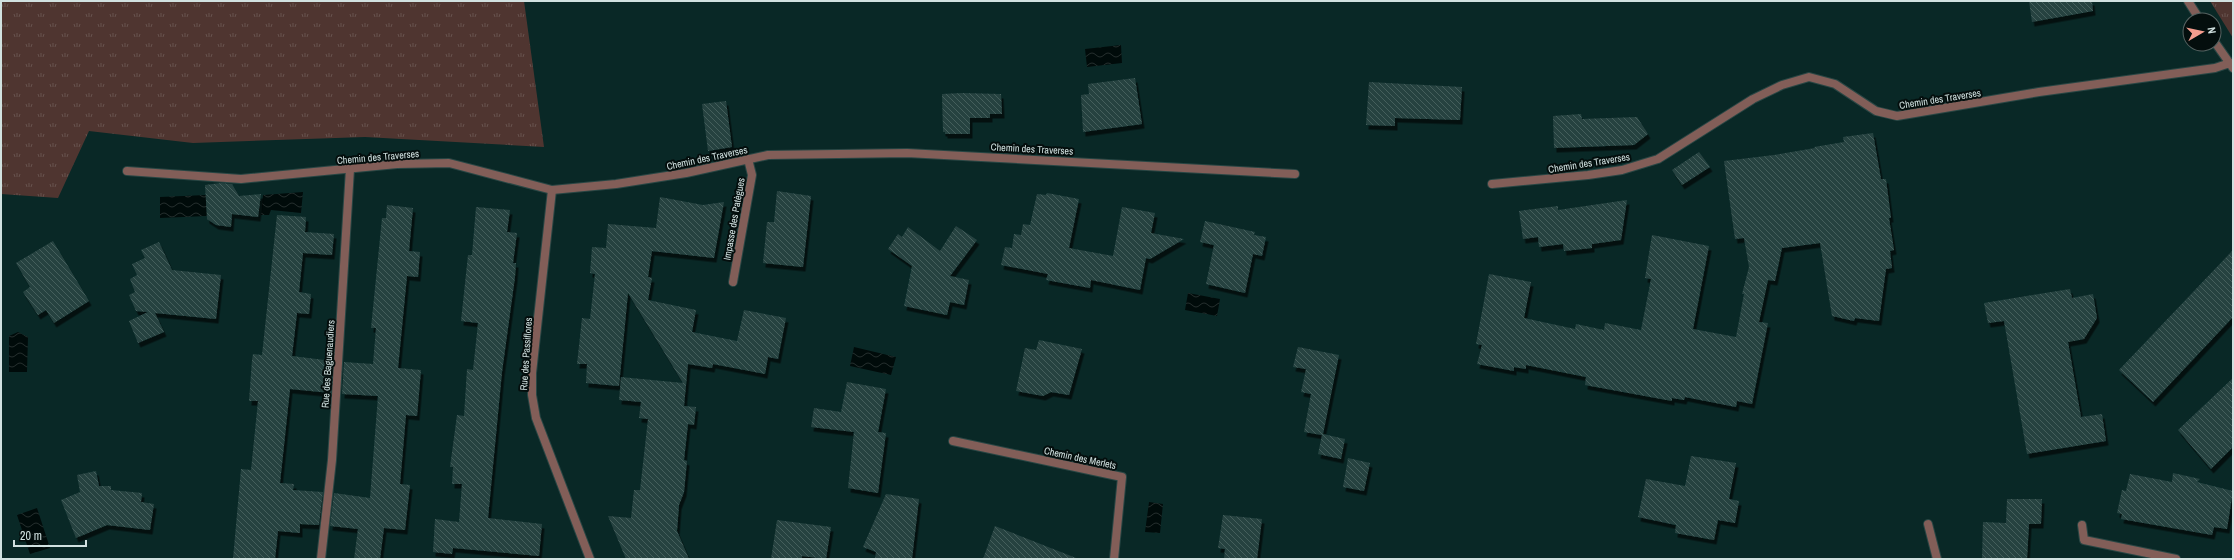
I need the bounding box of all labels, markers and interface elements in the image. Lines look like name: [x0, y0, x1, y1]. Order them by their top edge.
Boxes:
north arrow: [2182, 12, 2222, 52]
text: N: [2204, 26, 2219, 35]
street label: Chemin des Traverses: [1898, 86, 1982, 112]
street label: Chemin des Traverses: [990, 140, 1074, 158]
street label: Chemin des Traverses: [665, 143, 749, 173]
street label: Chemin des Traverses: [336, 147, 420, 167]
street label: Chemin des Traverses: [1547, 150, 1631, 176]
street label: Impasse des Patègues: [720, 177, 748, 261]
street label: Rue des Passiflores: [517, 317, 535, 391]
street label: Rue des Baguenaudiers: [318, 319, 338, 409]
street label: Chemin des Merlets: [1043, 444, 1117, 472]
scale bar: [14, 522, 86, 548]
text: 20 m: [20, 528, 42, 544]

